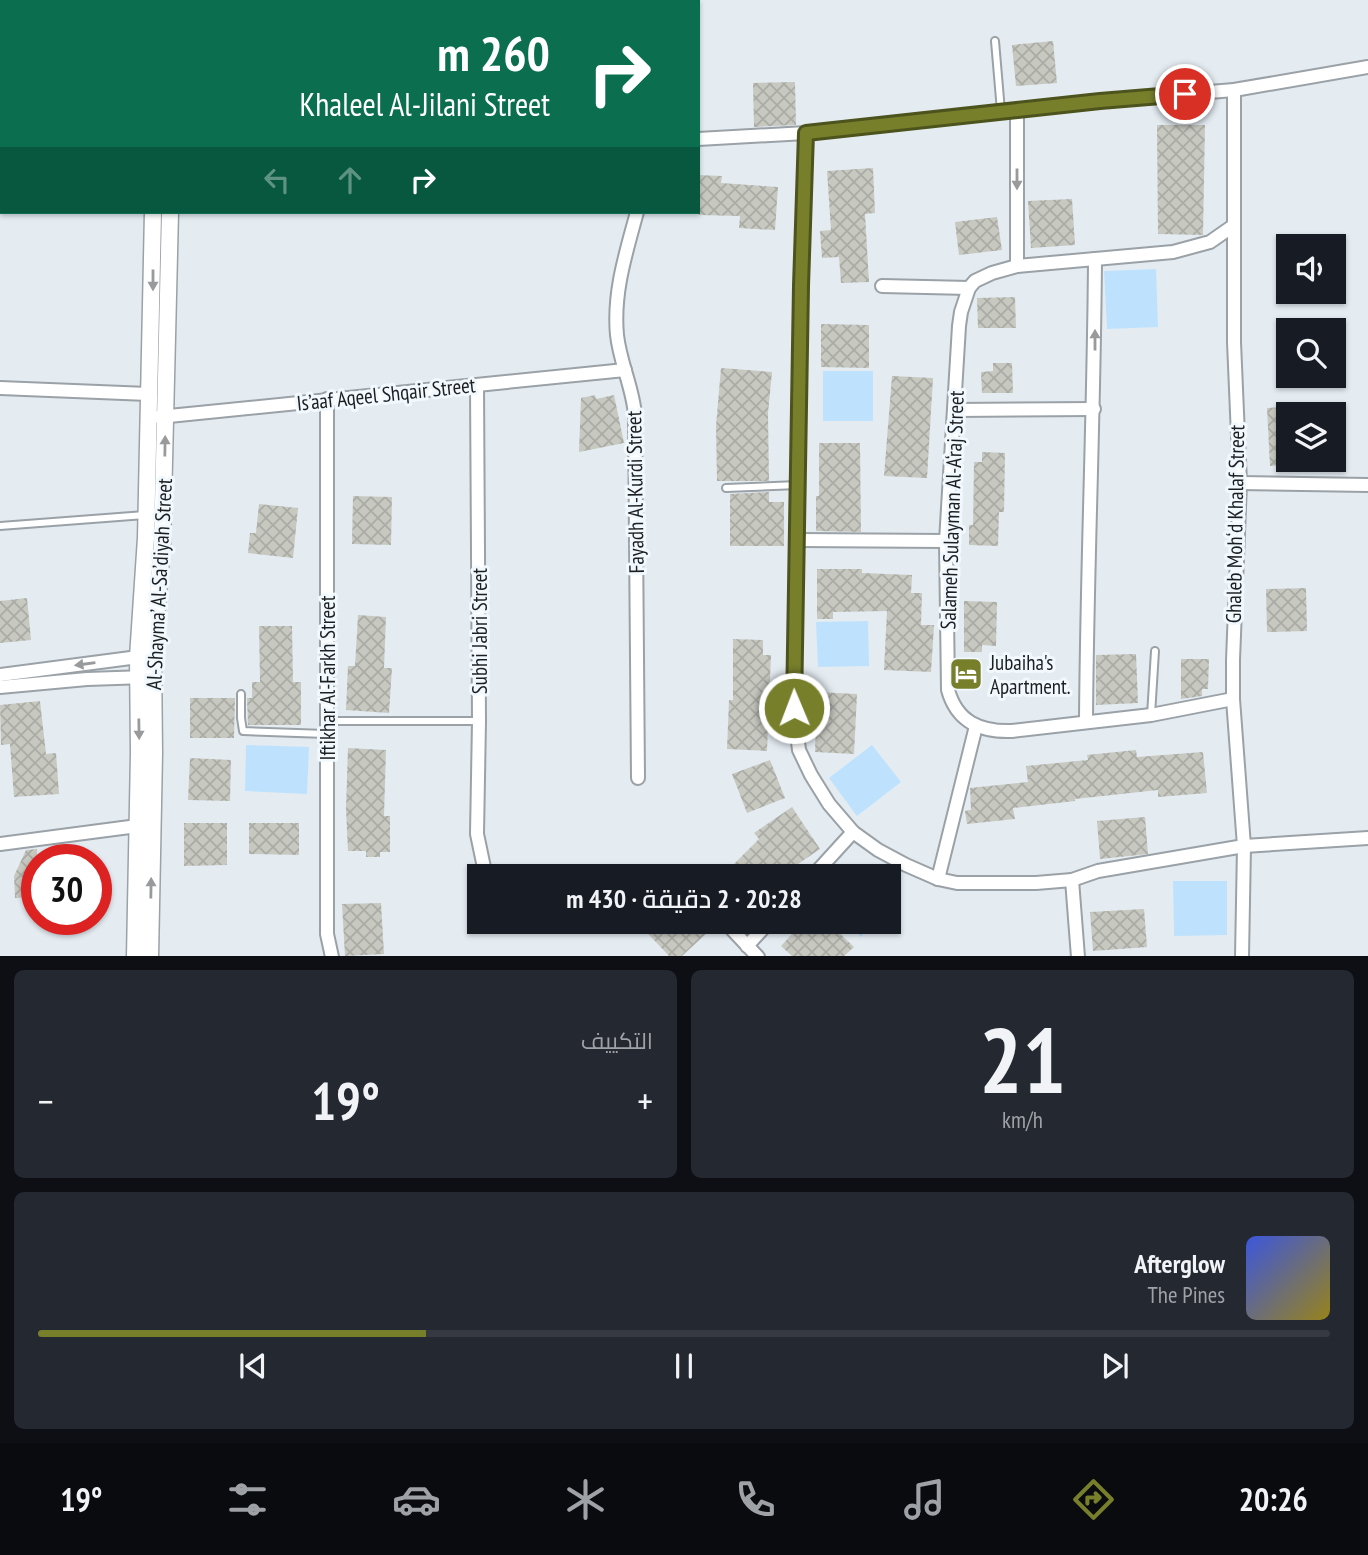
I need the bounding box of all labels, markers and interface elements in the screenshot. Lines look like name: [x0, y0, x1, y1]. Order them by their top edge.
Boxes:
text: 260 m: [437, 21, 550, 85]
icon: right: [574, 28, 665, 119]
pin: [1155, 64, 1215, 124]
icon: arrive: [1166, 75, 1204, 113]
text: Khaleel Al-Jilani Street: [300, 83, 550, 125]
icon: left: [258, 161, 296, 199]
icon: ahead: [331, 161, 369, 199]
icon: right: [404, 161, 442, 199]
one-way arrow: [1011, 168, 1023, 190]
map controls: [1276, 234, 1346, 472]
button: sound: [1276, 234, 1346, 304]
one-way arrow: [147, 269, 159, 291]
button: search: [1276, 318, 1346, 388]
one-way arrow: [1089, 329, 1101, 351]
street label: Is’aaf Aqeel Shqair Street: [295, 371, 477, 417]
street label: Salameh Sulayman Al-A‘raj Street: [934, 390, 970, 630]
button: layers: [1276, 402, 1346, 472]
street label: Fayadh Al-Kurdi Street: [620, 410, 650, 574]
street label: Ghaleb Moh‘d Khalaf Street: [1220, 424, 1250, 623]
one-way arrow: [159, 434, 170, 456]
street label: Al-Shayma’ Al-Sa’diyah Street: [140, 477, 178, 690]
street label: Subhi Jabri Street: [466, 568, 493, 694]
street label: Iftikhar Al-Farkh Street: [314, 595, 341, 760]
place label: Jubaiha's Apartment.: [989, 649, 1071, 700]
hotel icon: Jubaiha's Apartment.: [947, 655, 985, 693]
one-way arrow: [74, 659, 96, 670]
position arrow: [757, 671, 831, 745]
one-way arrow: [133, 719, 144, 741]
speed limit sign: 30: [21, 844, 112, 935]
one-way arrow: [145, 877, 157, 899]
text: 20:28 · 2 دقيقة · 430 m: [566, 882, 802, 915]
text: 21: [979, 1000, 1066, 1118]
text: التكييف: [581, 1026, 653, 1055]
text: 19°: [311, 1067, 380, 1134]
text: −: [38, 1076, 54, 1125]
text: +: [637, 1076, 653, 1125]
text: km/h: [1002, 1105, 1043, 1134]
text: Afterglow: [1134, 1247, 1225, 1280]
text: The Pines: [1147, 1280, 1225, 1309]
icon: previous: [234, 1347, 272, 1385]
icon: pause: [665, 1347, 703, 1385]
icon: next: [1096, 1347, 1134, 1385]
icon: filters: [223, 1475, 272, 1524]
icon: car: [392, 1475, 441, 1524]
icon: climate: [561, 1475, 610, 1524]
icon: phone: [731, 1475, 780, 1524]
icon: music: [900, 1475, 949, 1524]
icon: directions: [1069, 1475, 1118, 1524]
text: 19°: [60, 1478, 102, 1520]
text: 20:26: [1239, 1478, 1308, 1520]

